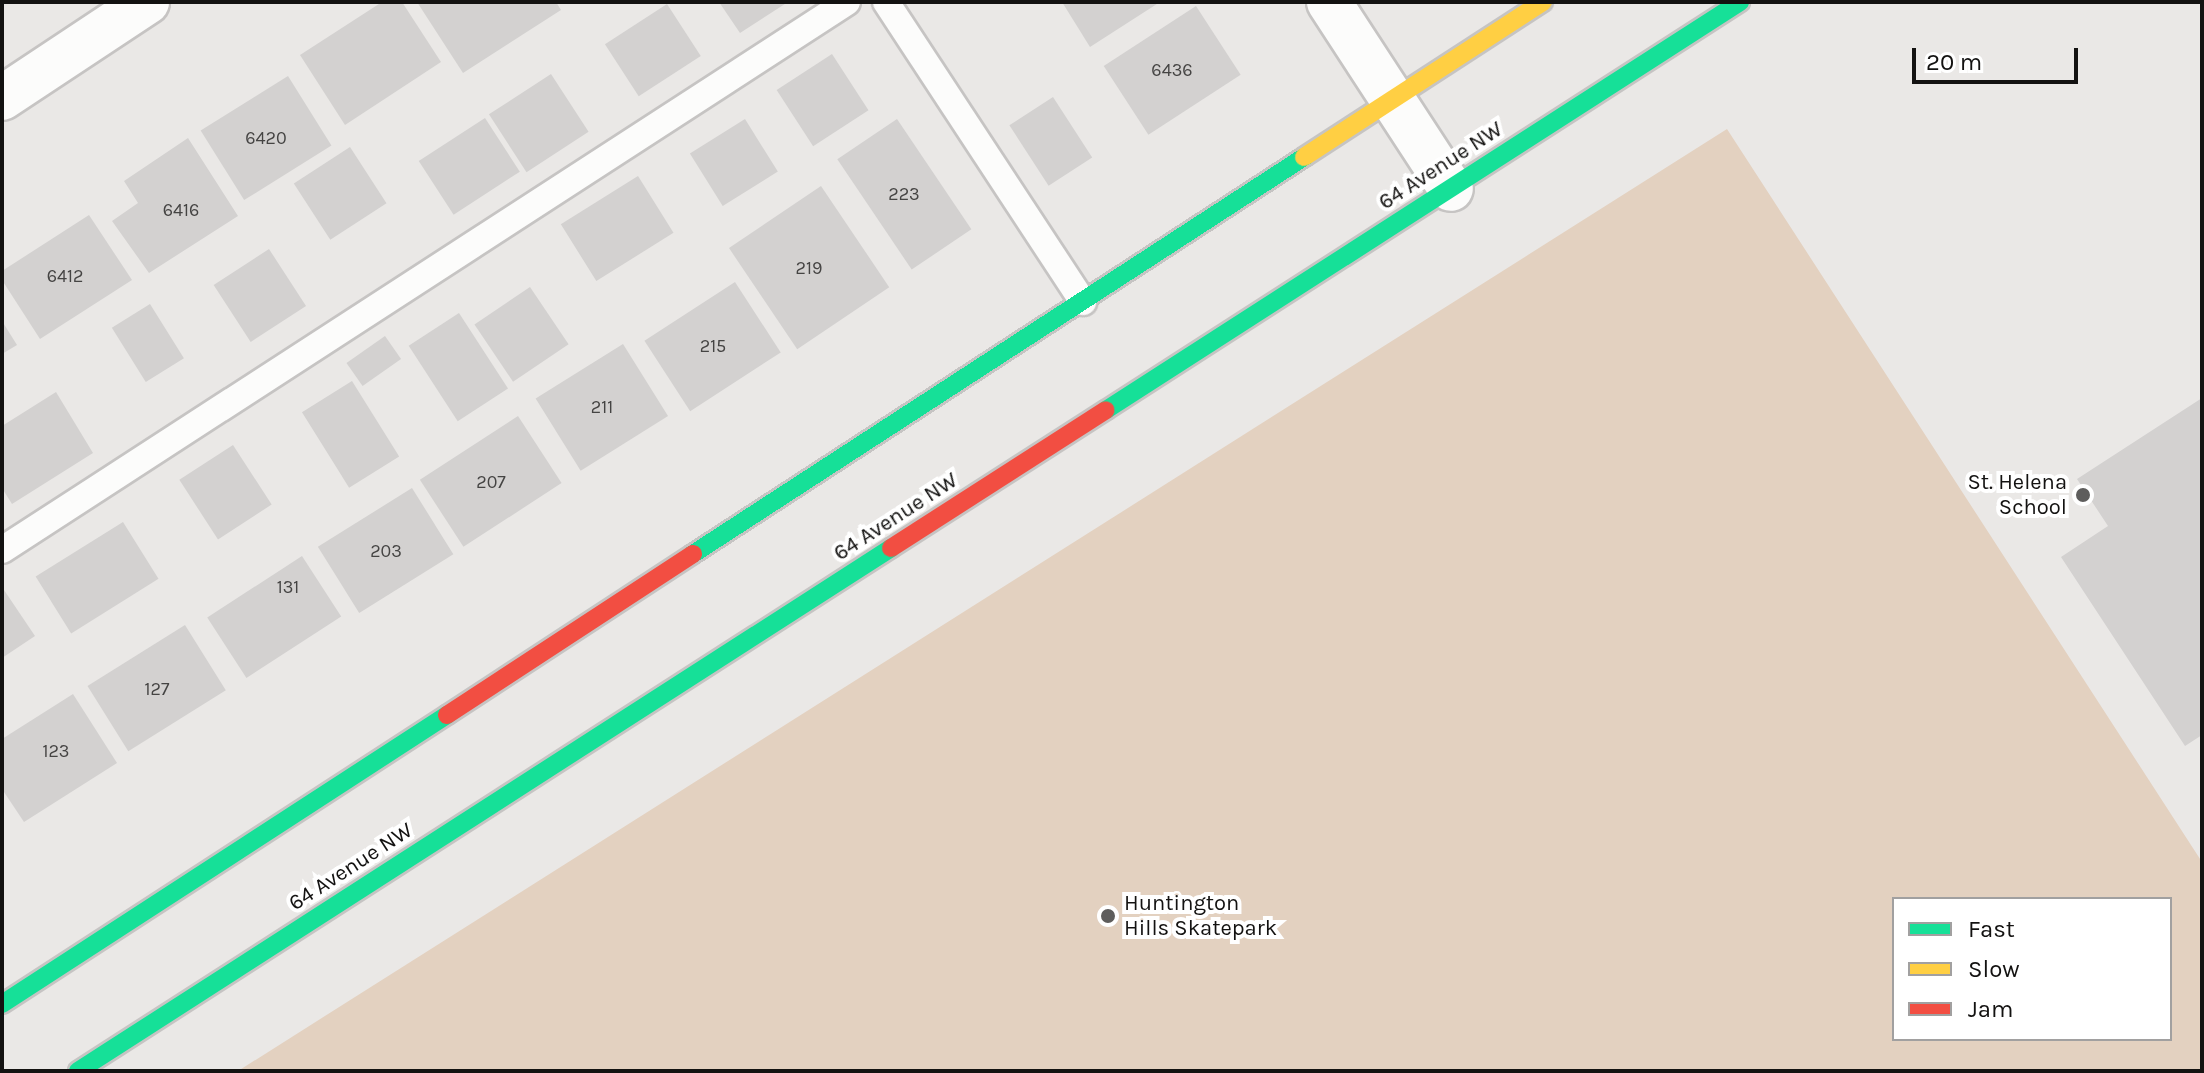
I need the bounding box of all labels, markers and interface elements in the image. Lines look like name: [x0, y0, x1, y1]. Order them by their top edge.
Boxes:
scale bar: [1916, 32, 2082, 82]
text: 20 m: [1926, 48, 1982, 76]
house number: 6436: [1151, 59, 1193, 81]
street label: 64 Avenue NW: [1374, 116, 1508, 216]
house number: 6420: [245, 127, 287, 149]
house number: 223: [888, 183, 920, 205]
house number: 6416: [163, 199, 199, 221]
house number: 219: [796, 257, 822, 279]
house number: 6412: [47, 265, 83, 287]
house number: 215: [700, 335, 726, 357]
house number: 211: [591, 396, 613, 418]
street label: 64 Avenue NW: [829, 467, 963, 567]
place label: St. Helena School: [1967, 469, 2067, 520]
house number: 207: [476, 471, 506, 493]
marker: St. Helena School: [2074, 486, 2092, 504]
house number: 203: [370, 540, 402, 562]
house number: 131: [277, 576, 299, 598]
house number: 127: [145, 678, 169, 700]
house number: 123: [42, 740, 70, 762]
street label: 64 Avenue NW: [284, 817, 418, 917]
place label: Huntington Hills Skatepark: [1124, 890, 1277, 942]
legend: [1892, 897, 2172, 1041]
marker: Huntington Hills Skatepark: [1099, 907, 1117, 925]
text: Fast: [1968, 915, 2015, 943]
text: Slow: [1968, 955, 2020, 983]
text: Jam: [1968, 995, 2013, 1023]

